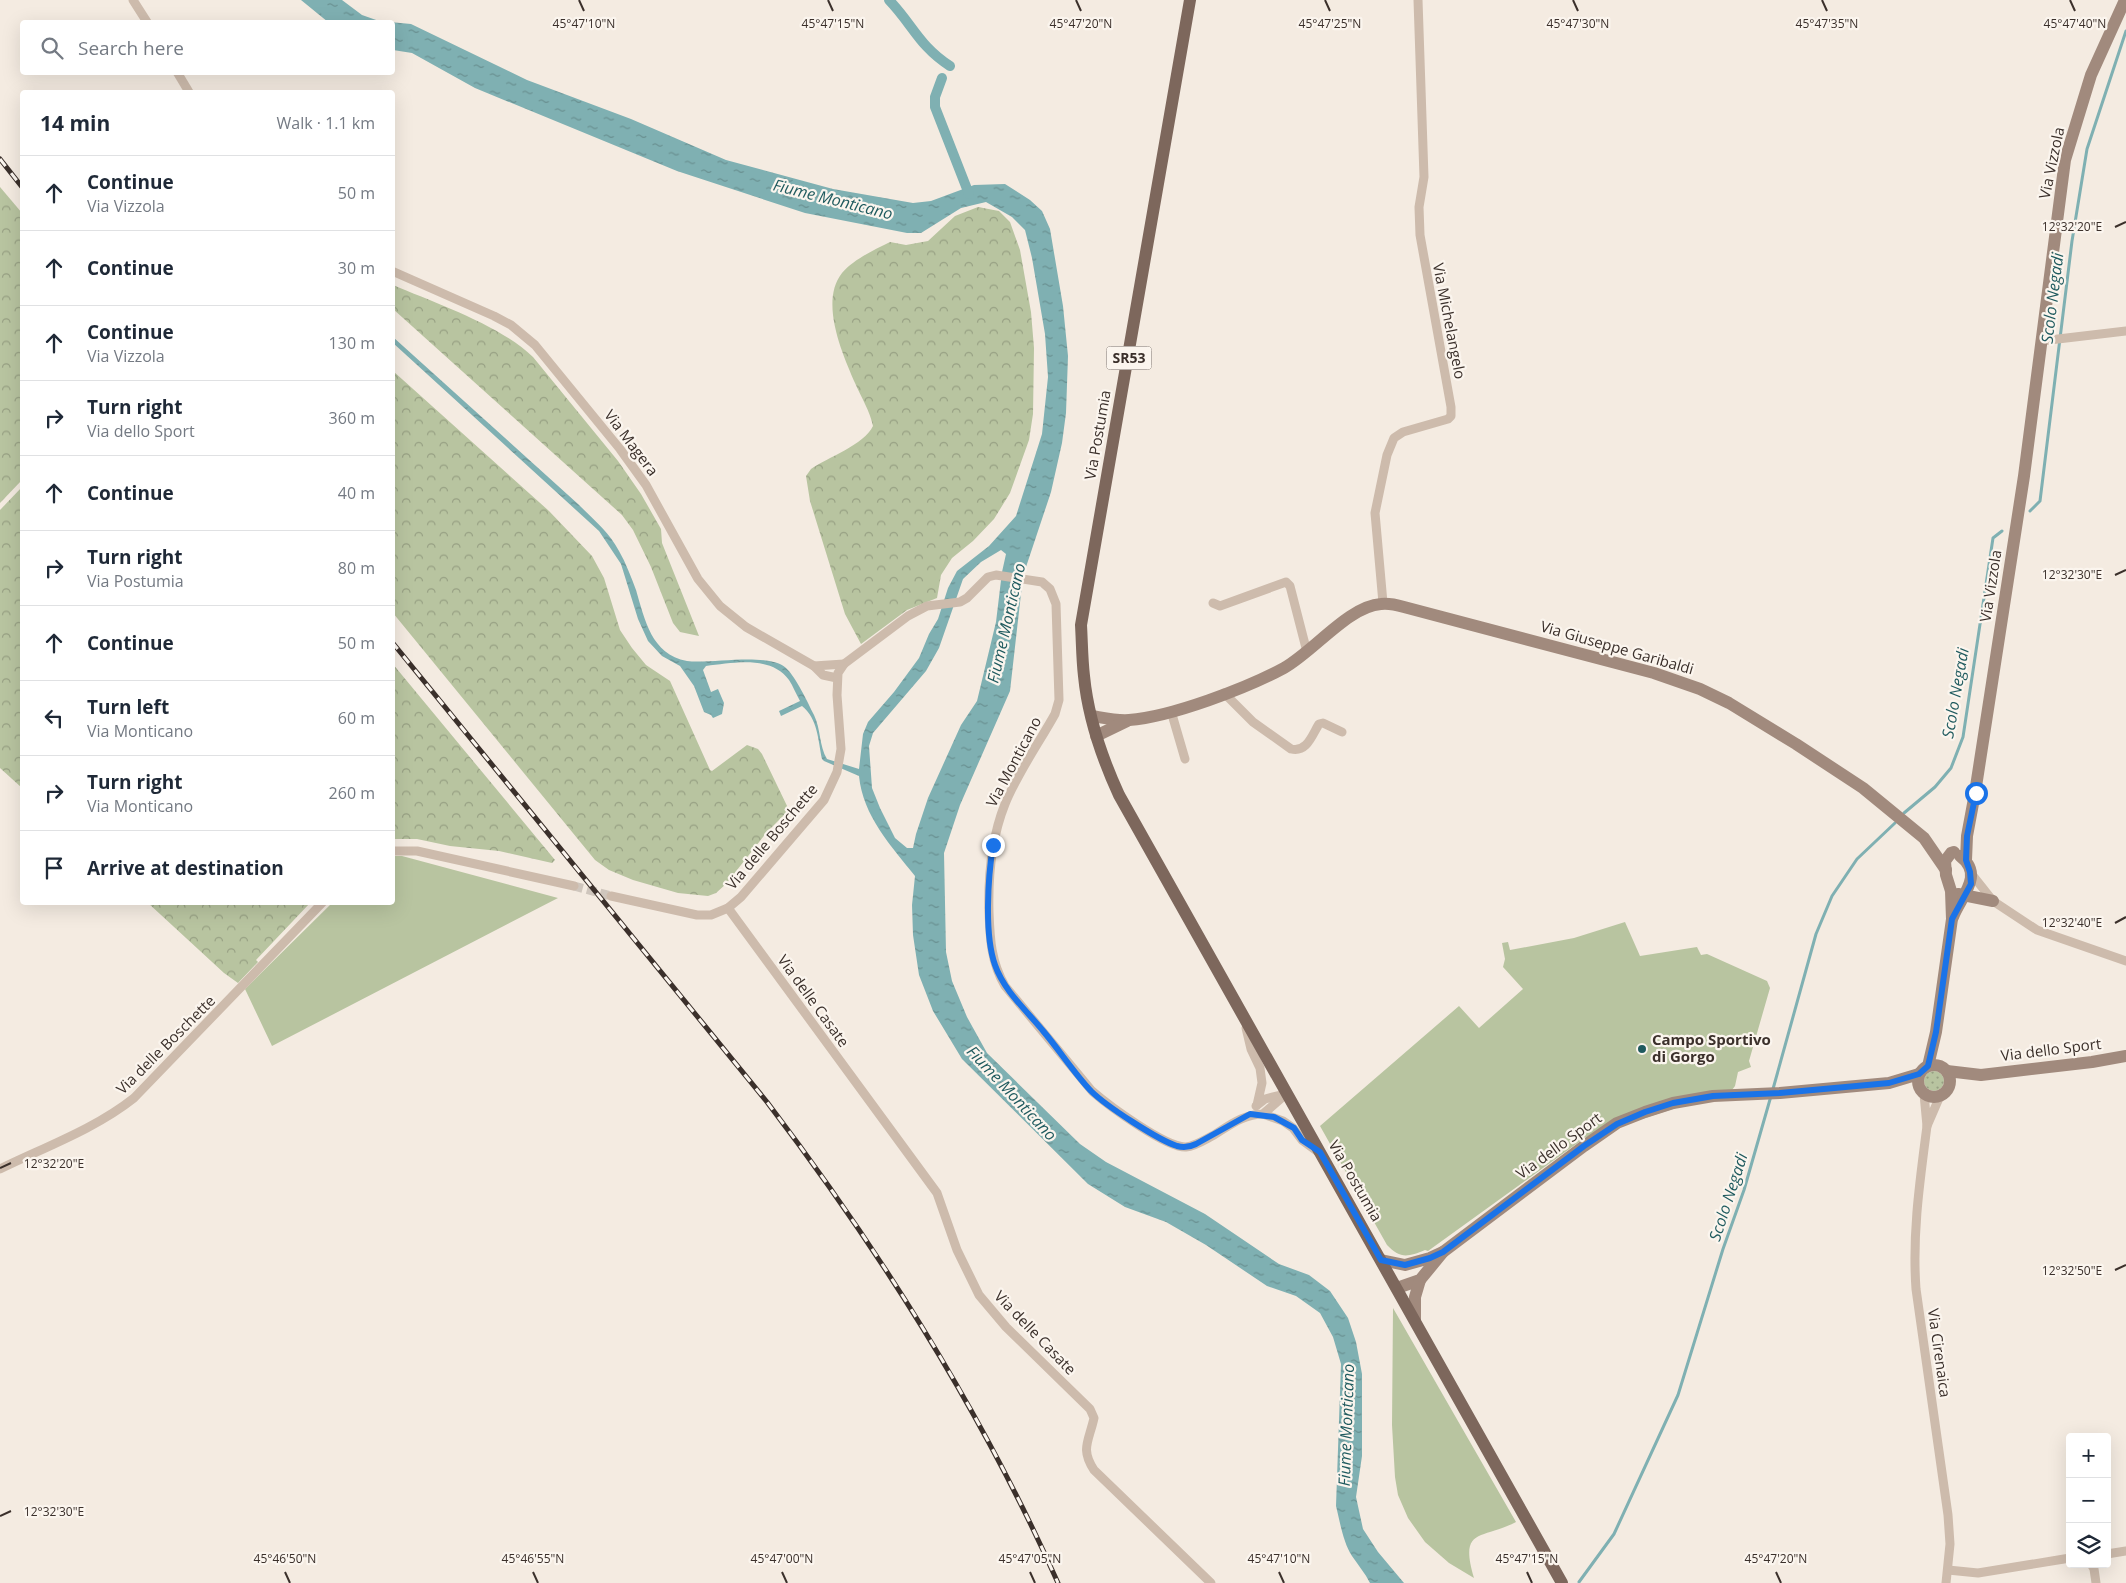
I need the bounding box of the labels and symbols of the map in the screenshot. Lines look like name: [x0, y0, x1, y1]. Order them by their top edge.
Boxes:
text: 45°47'10"N: [553, 15, 615, 32]
text: 45°47'15"N: [802, 15, 864, 32]
text: 45°47'20"N: [1050, 15, 1112, 32]
text: 45°47'25"N: [1299, 15, 1361, 32]
text: 45°47'30"N: [1547, 15, 1609, 32]
text: 45°47'35"N: [1796, 15, 1858, 32]
text: 45°47'40"N: [2044, 15, 2106, 32]
street label: Via Vizzola: [2034, 125, 2068, 201]
water label: Fiume Monticano: [771, 174, 895, 224]
text: 12°32'20"E: [2042, 218, 2102, 235]
water label: Scolo Negadi: [2036, 250, 2069, 345]
street label: Via Michelangelo: [1429, 261, 1471, 381]
road number: SR53: [1106, 346, 1152, 369]
street label: Via Postumia: [1079, 388, 1115, 481]
street label: Via Magera: [600, 405, 663, 479]
street label: Via Vizzola: [1974, 548, 2006, 623]
water label: Fiume Monticano: [982, 561, 1030, 685]
text: 12°32'30"E: [2042, 566, 2102, 583]
street label: Via Giuseppe Garibaldi: [1538, 616, 1696, 678]
water label: Scolo Negadi: [1936, 645, 1974, 740]
street label: Via Monticano: [981, 713, 1045, 810]
street label: Via delle Boschette: [721, 779, 821, 893]
route start: [1965, 782, 1988, 805]
route end: [982, 834, 1005, 857]
text: 12°32'40"E: [2042, 914, 2102, 931]
street label: Via delle Casate: [774, 950, 854, 1051]
street label: Via delle Boschette: [111, 990, 219, 1098]
place label: Campo Sportivo di Gorgo: [1652, 1029, 1771, 1066]
street label: Via dello Sport: [2000, 1033, 2102, 1065]
water label: Fiume Monticano: [962, 1041, 1062, 1145]
marker: Campo Sportivo di Gorgo: [1636, 1043, 1648, 1055]
street label: Via dello Sport: [1512, 1107, 1605, 1183]
street label: Via Postumia: [1325, 1136, 1387, 1225]
water label: Scolo Negadi: [1703, 1149, 1753, 1244]
text: 12°32'20"E: [24, 1155, 84, 1172]
text: 12°32'50"E: [2042, 1262, 2102, 1279]
street label: Via delle Casate: [990, 1286, 1081, 1379]
street label: Via Cirenaica: [1924, 1307, 1956, 1399]
water label: Fiume Monticano: [1333, 1363, 1359, 1487]
text: 12°32'30"E: [24, 1503, 84, 1520]
text: 45°46'50"N: [254, 1550, 316, 1567]
text: 45°46'55"N: [502, 1550, 564, 1567]
text: 45°47'00"N: [751, 1550, 813, 1567]
text: 45°47'05"N: [999, 1550, 1061, 1567]
text: 45°47'10"N: [1248, 1550, 1310, 1567]
text: 45°47'15"N: [1496, 1550, 1558, 1567]
text: 45°47'20"N: [1745, 1550, 1807, 1567]

